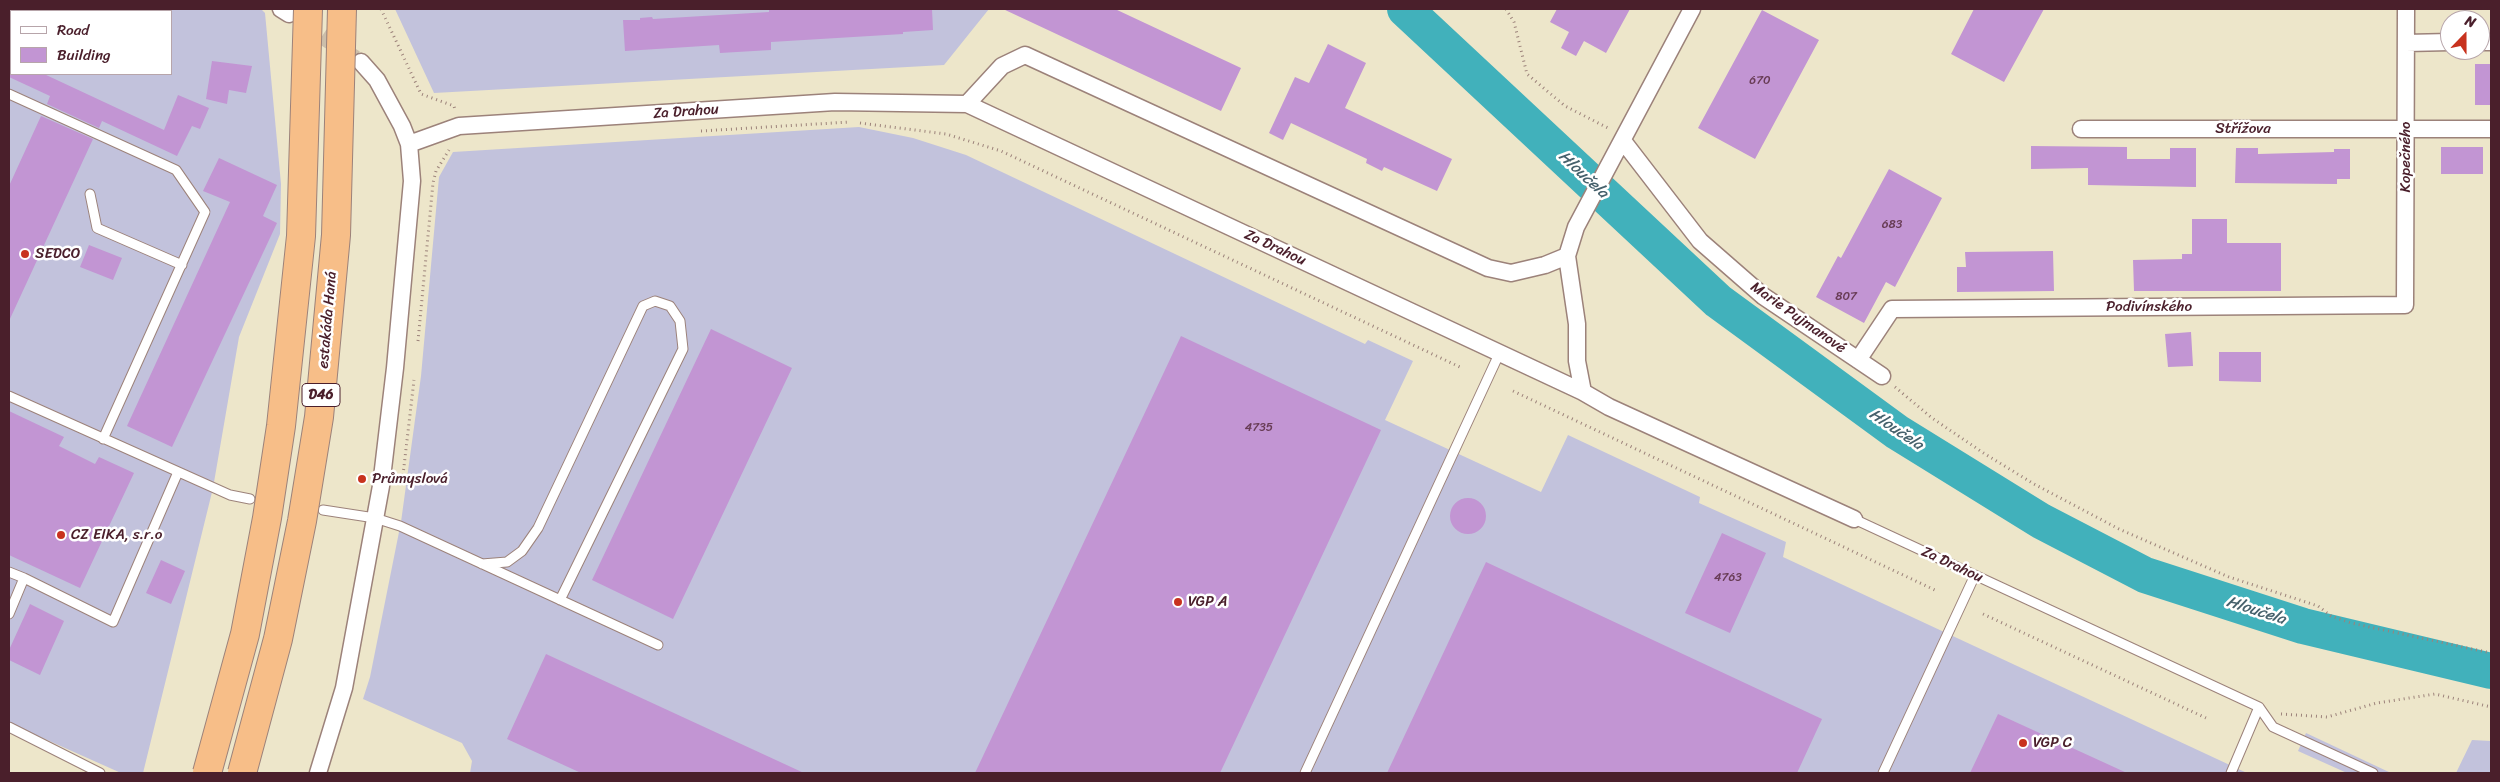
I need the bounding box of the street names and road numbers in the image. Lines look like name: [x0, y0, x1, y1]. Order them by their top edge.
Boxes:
street label: Za Drahou: [653, 101, 719, 123]
street label: Střížova: [2215, 120, 2271, 138]
street label: Kopečného: [2397, 122, 2415, 192]
street label: Za Drahou: [1241, 226, 1309, 270]
street label: estakáda Haná: [315, 271, 341, 369]
street label: Marie Pujmanové: [1747, 278, 1849, 358]
street label: Podivínského: [2106, 298, 2192, 316]
road number: D46: [302, 384, 340, 406]
street label: Za Drahou: [1918, 543, 1986, 587]

